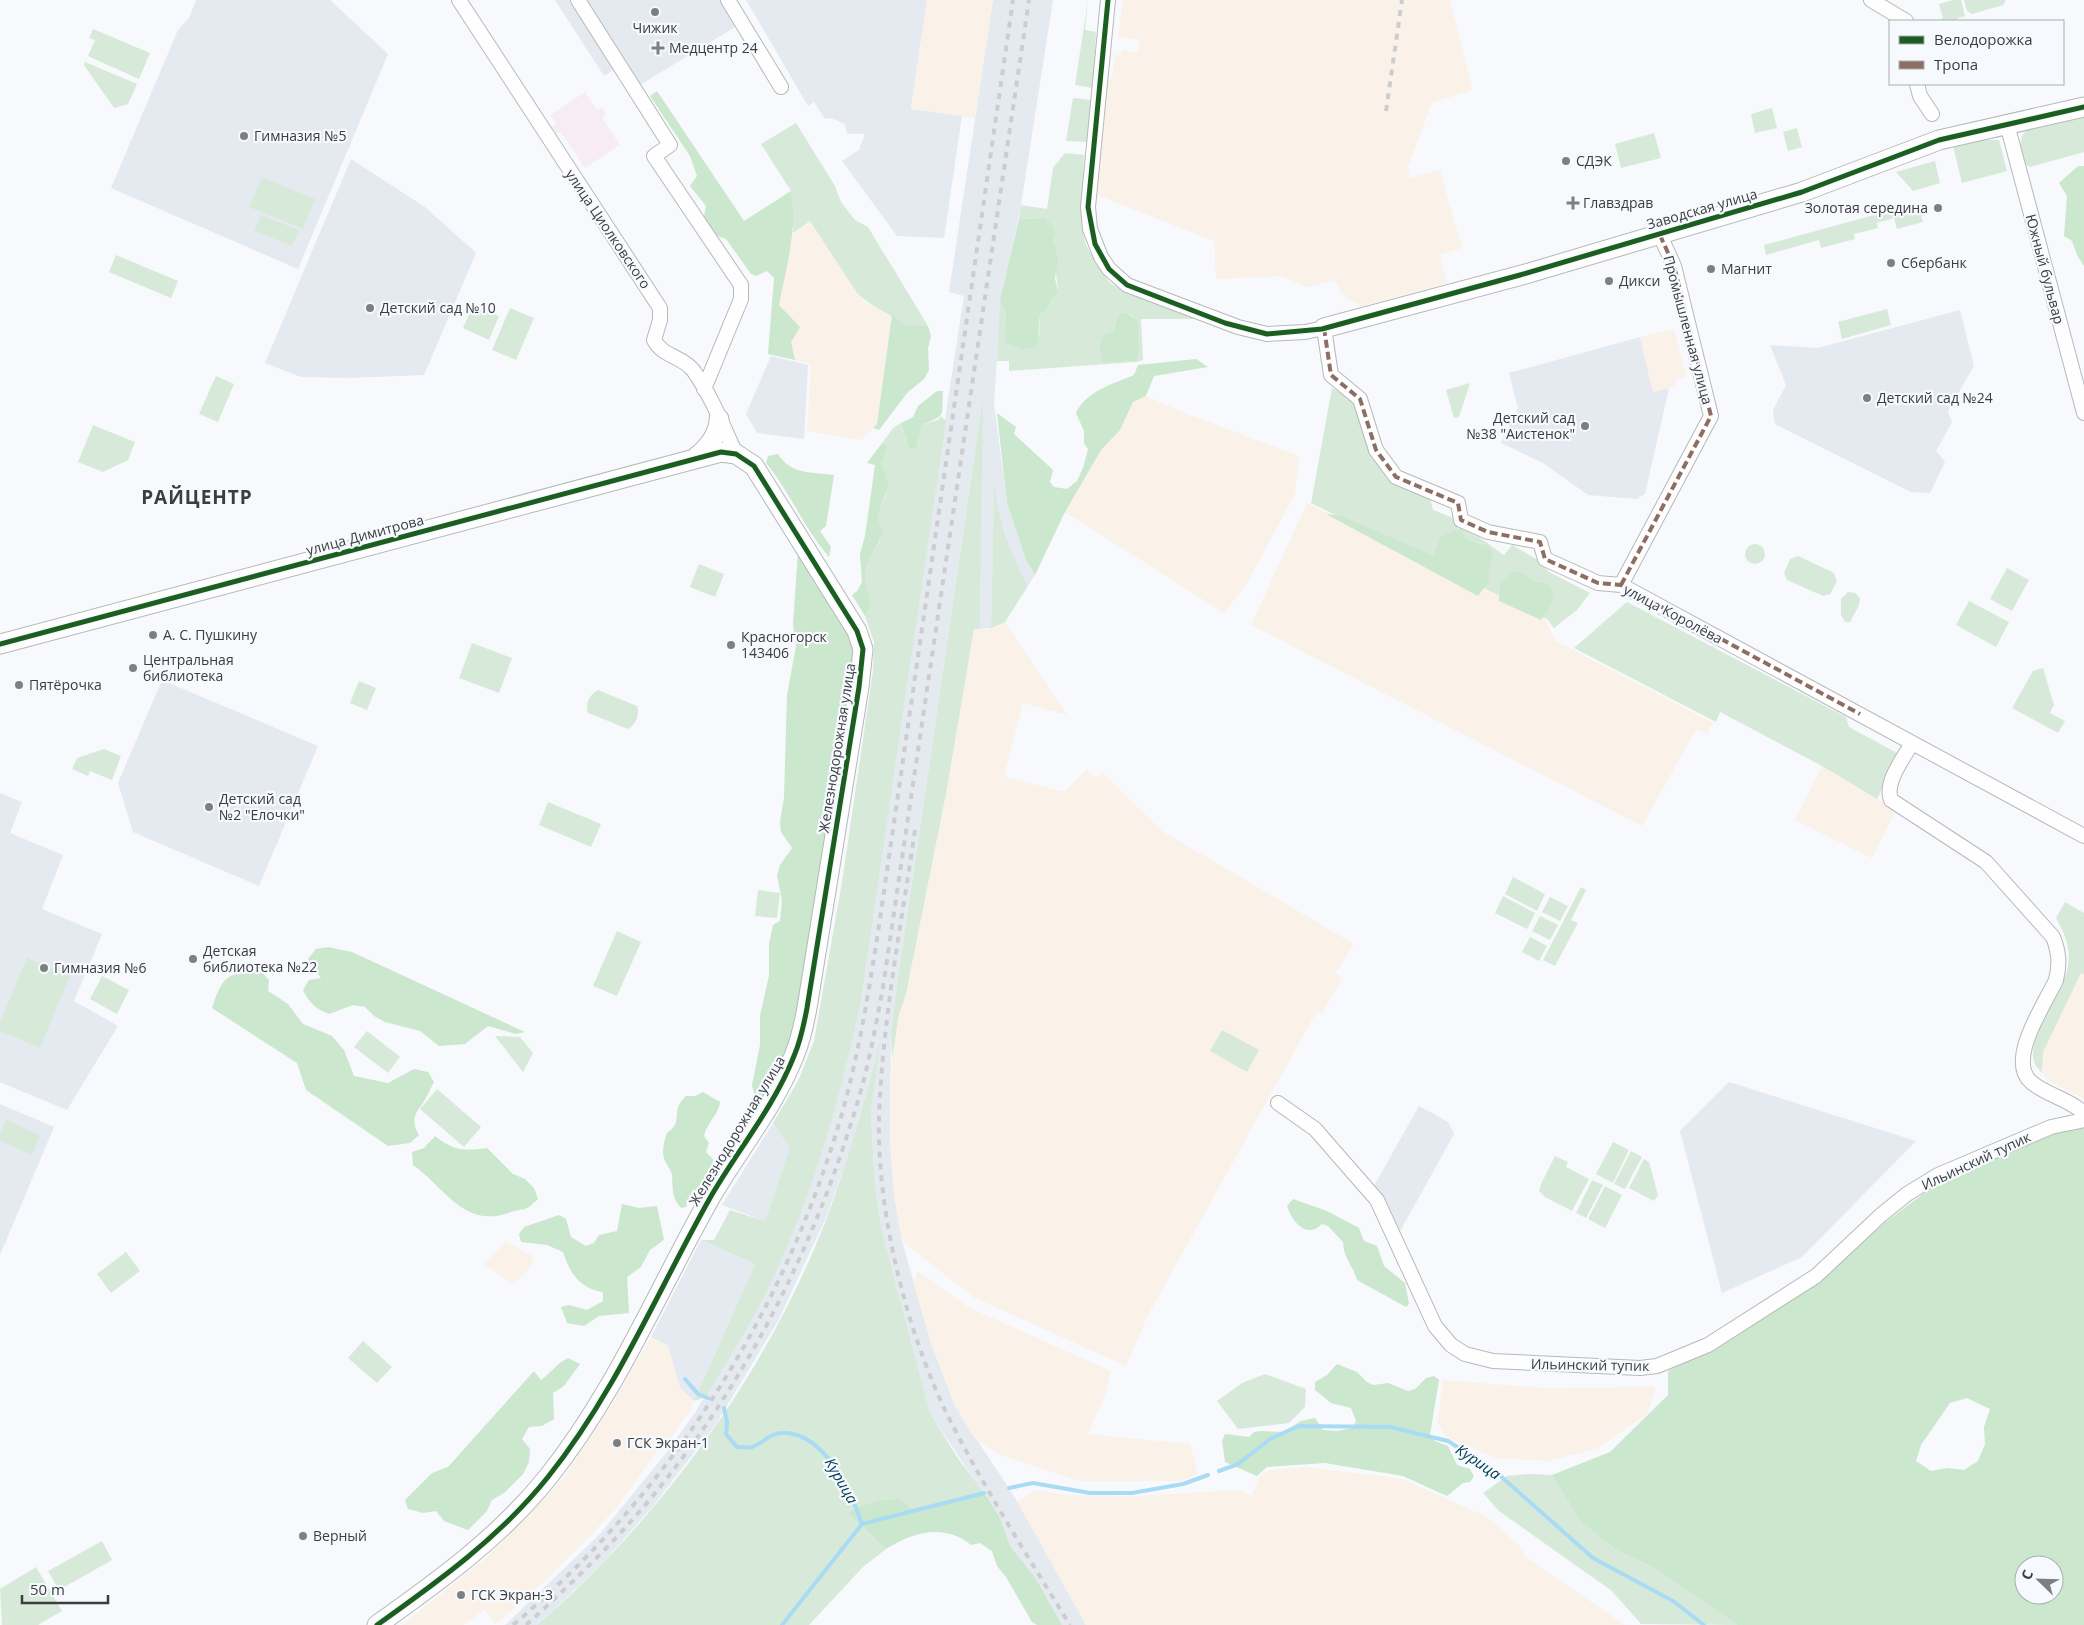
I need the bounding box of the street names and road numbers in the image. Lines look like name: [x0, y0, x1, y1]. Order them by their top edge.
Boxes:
street label: улица Циолковского: [561, 165, 656, 292]
street label: Заводская улица: [1644, 184, 1759, 233]
street label: Южный бульвар: [2022, 212, 2069, 326]
street label: Промышленная улица: [1659, 253, 1718, 407]
street label: улица Димитрова: [304, 510, 426, 559]
street label: улица Королёва: [1620, 579, 1726, 648]
street label: Железнодорожная улица: [814, 662, 859, 834]
street label: Железнодорожная улица: [684, 1052, 789, 1209]
street label: Ильинский тупик: [1918, 1127, 2034, 1194]
street label: Ильинский тупик: [1531, 1354, 1650, 1375]

